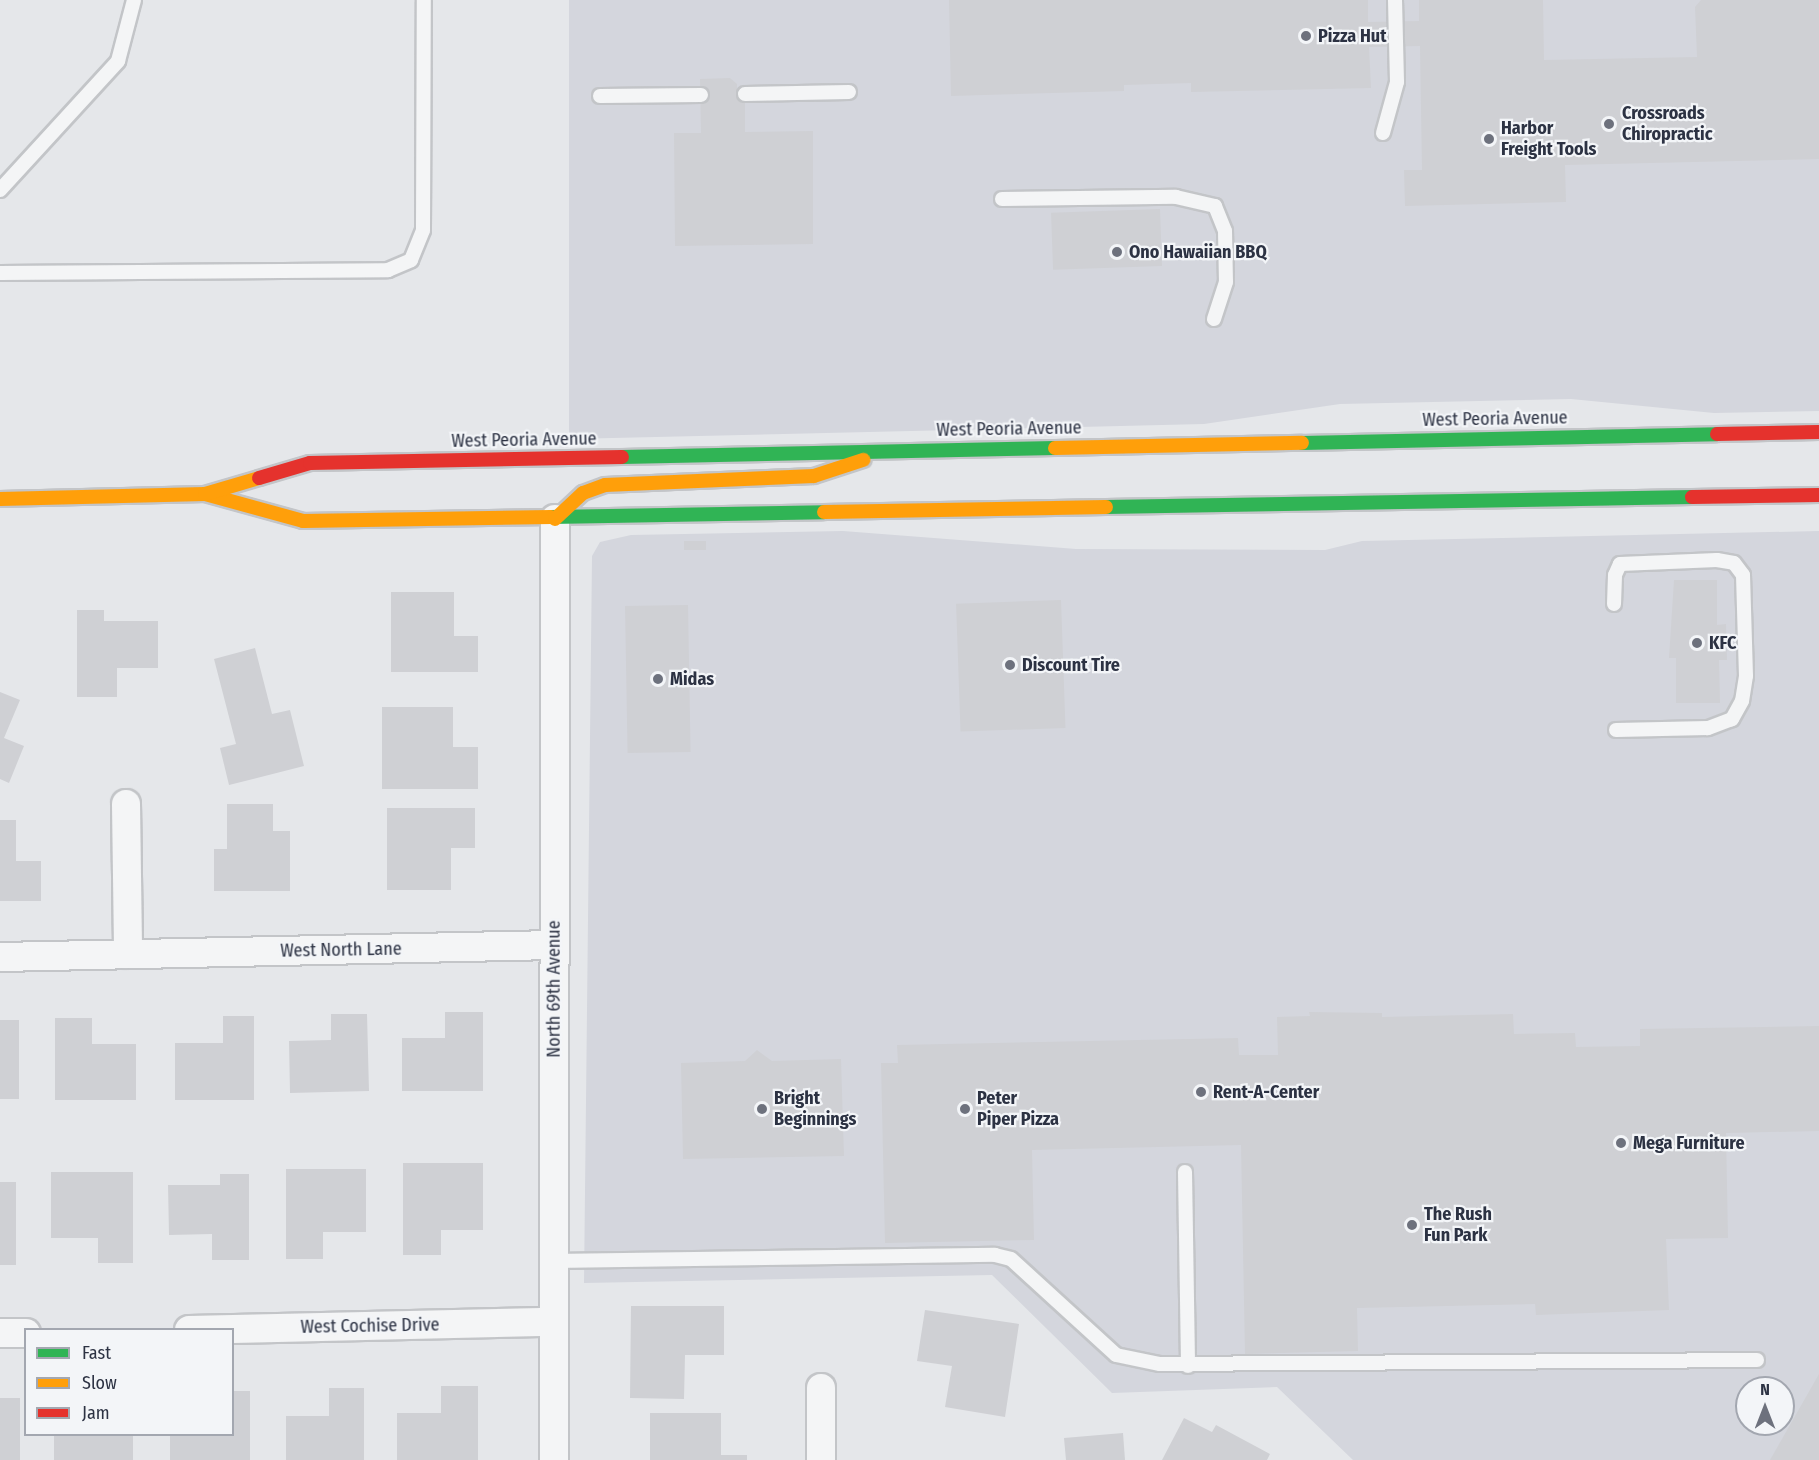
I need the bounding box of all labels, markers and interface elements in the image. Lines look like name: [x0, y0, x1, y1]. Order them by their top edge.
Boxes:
place label: Pizza Hut: [1318, 25, 1387, 47]
marker: Pizza Hut: [1299, 29, 1313, 43]
place label: Crossroads Chiropractic: [1622, 103, 1713, 146]
marker: Crossroads Chiropractic: [1600, 115, 1618, 133]
place label: Harbor Freight Tools: [1501, 118, 1596, 160]
marker: Harbor Freight Tools: [1482, 132, 1496, 146]
place label: Ono Hawaiian BBQ: [1129, 241, 1267, 263]
marker: Ono Hawaiian BBQ: [1110, 245, 1124, 259]
street label: West Peoria Avenue: [1422, 407, 1568, 431]
street label: West Peoria Avenue: [936, 417, 1082, 441]
street label: West Peoria Avenue: [451, 428, 597, 452]
place label: KFC: [1709, 632, 1736, 654]
marker: KFC: [1690, 636, 1704, 650]
place label: Discount Tire: [1022, 654, 1120, 676]
marker: Discount Tire: [1003, 658, 1017, 672]
place label: Midas: [670, 668, 714, 690]
marker: Midas: [651, 672, 665, 686]
street label: North 69th Avenue: [543, 920, 565, 1058]
street label: West North Lane: [280, 938, 402, 962]
place label: Rent-A-Center: [1213, 1081, 1319, 1103]
marker: Rent-A-Center: [1194, 1085, 1208, 1099]
place label: Bright Beginnings: [774, 1088, 856, 1130]
place label: Peter Piper Pizza: [977, 1088, 1059, 1130]
marker: Bright Beginnings: [755, 1102, 769, 1116]
marker: Peter Piper Pizza: [958, 1102, 972, 1116]
place label: Mega Furniture: [1633, 1132, 1745, 1154]
marker: Mega Furniture: [1614, 1136, 1628, 1150]
place label: The Rush Fun Park: [1424, 1204, 1492, 1246]
marker: The Rush Fun Park: [1405, 1218, 1419, 1232]
street label: West Cochise Drive: [300, 1314, 440, 1338]
legend: [24, 1328, 234, 1436]
text: Fast: [82, 1342, 111, 1364]
text: Slow: [82, 1372, 117, 1394]
north arrow: [1735, 1376, 1795, 1436]
text: N: [1760, 1380, 1770, 1399]
text: Jam: [82, 1402, 110, 1424]

